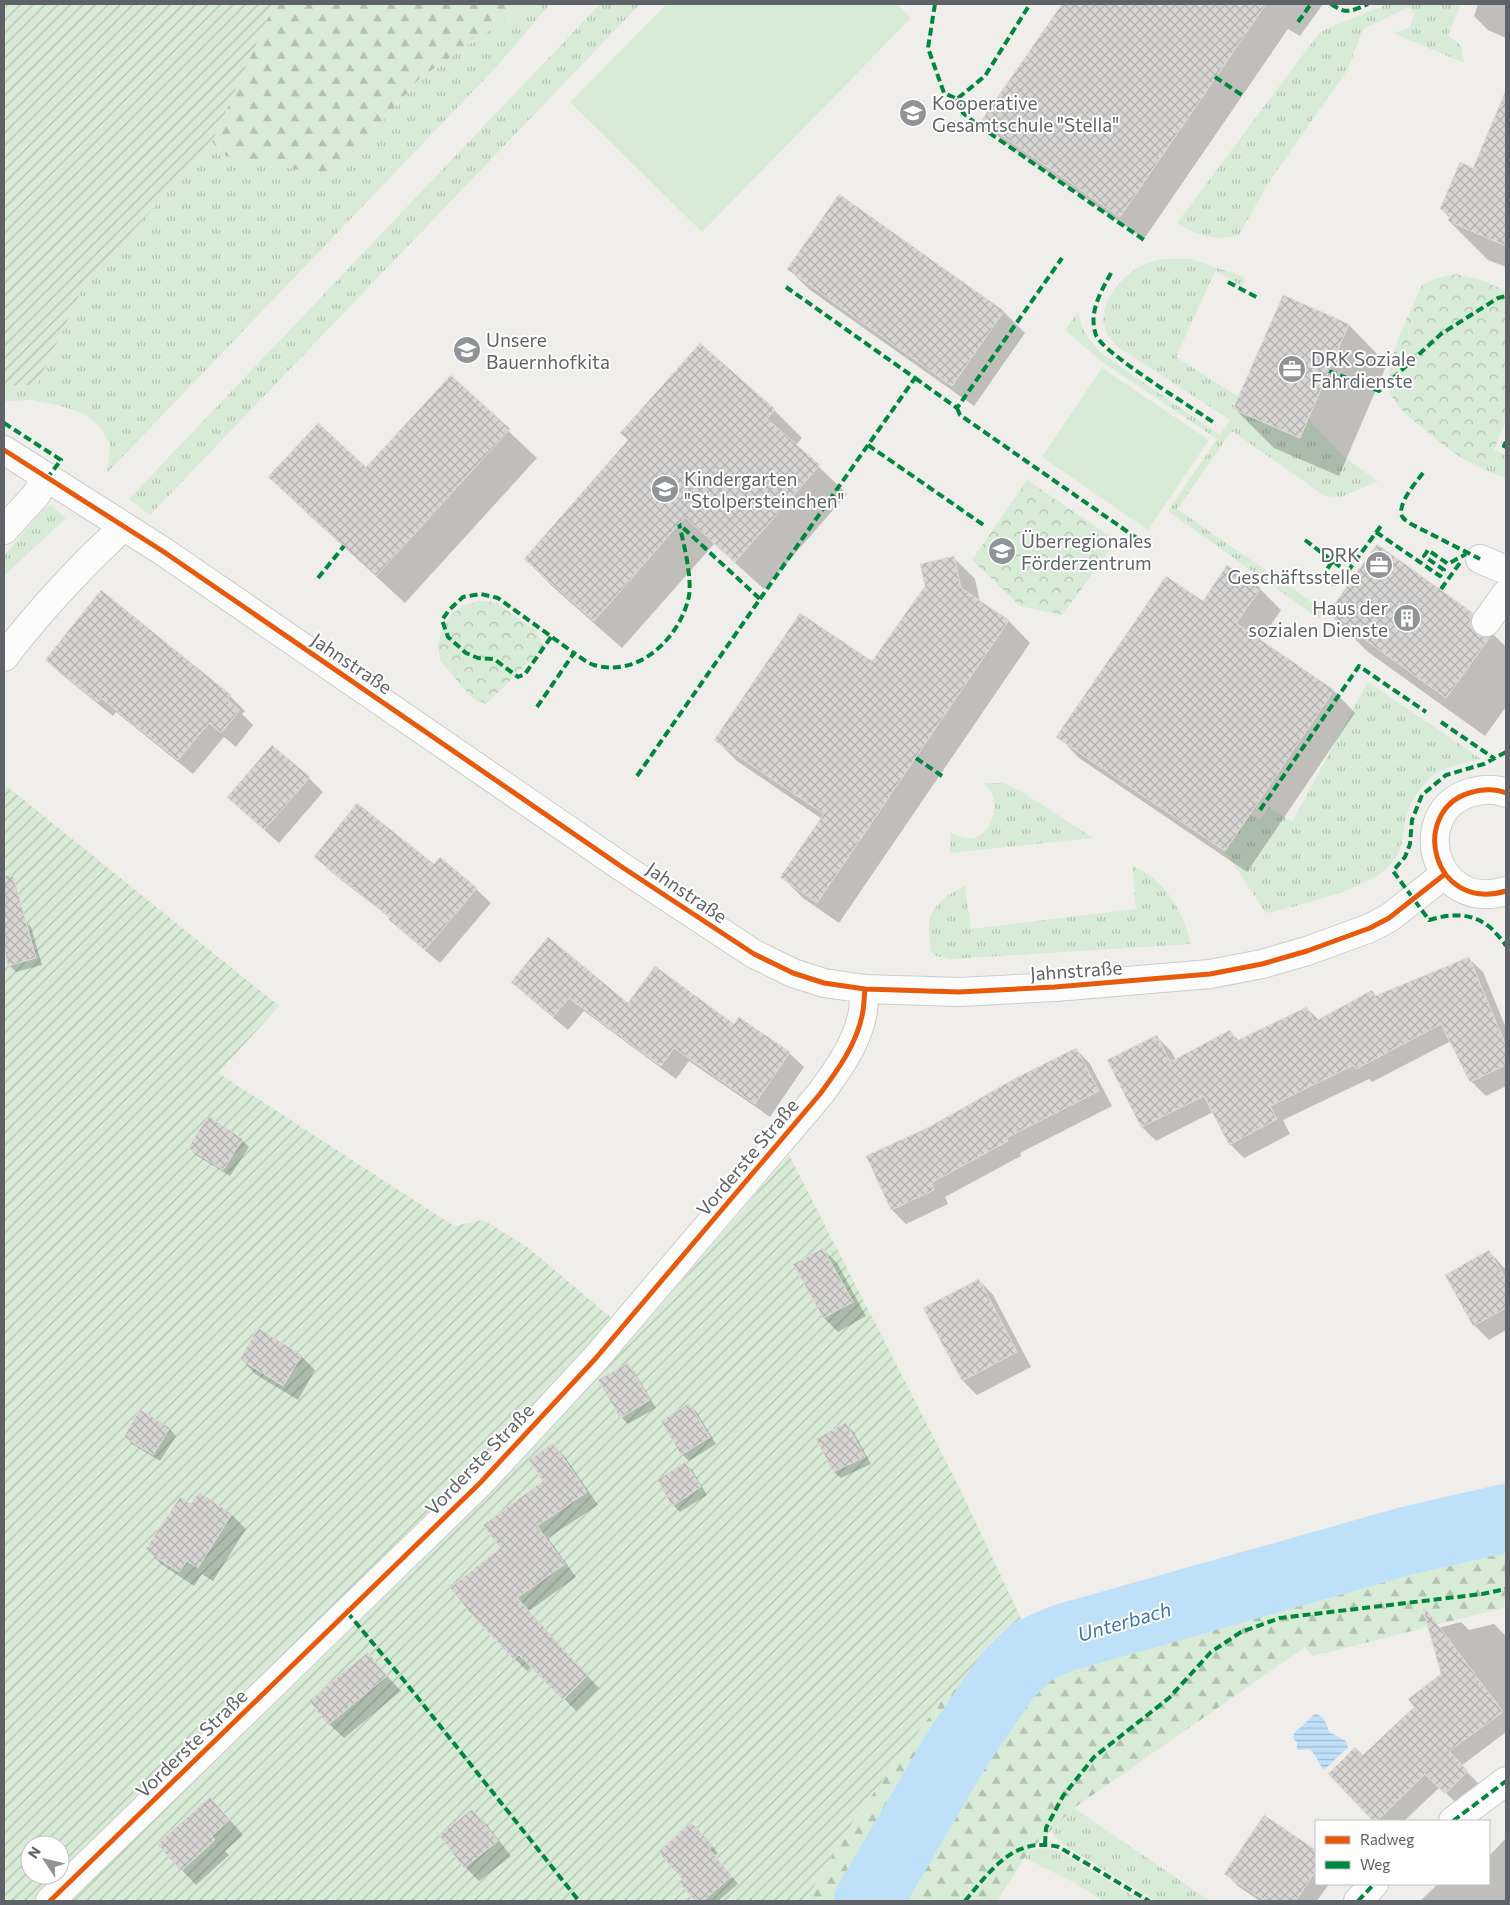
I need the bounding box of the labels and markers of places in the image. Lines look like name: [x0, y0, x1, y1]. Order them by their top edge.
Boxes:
place label: Kooperative Gesamtschule "Stella": [932, 91, 1119, 136]
school or university icon: Kooperative Gesamtschule "Stella": [898, 98, 928, 128]
place label: Unsere Bauernhofkita: [486, 328, 610, 373]
school or university icon: Unsere Bauernhofkita: [452, 335, 482, 365]
place label: DRK Soziale Fahrdienste: [1311, 347, 1416, 392]
office icon: DRK Soziale Fahrdienste: [1277, 354, 1307, 384]
place label: Kindergarten "Stolpersteinchen": [684, 467, 845, 512]
school or university icon: Kindergarten "Stolpersteinchen": [650, 474, 680, 504]
place label: Überregionales Förderzentrum: [1021, 529, 1152, 574]
school or university icon: Überregionales Förderzentrum: [987, 536, 1017, 566]
place label: DRK Geschäftsstelle: [1227, 543, 1360, 588]
office icon: DRK Geschäftsstelle: [1364, 550, 1394, 580]
place label: Haus der sozialen Dienste: [1248, 596, 1388, 641]
building icon: Haus der sozialen Dienste: [1392, 603, 1422, 633]

